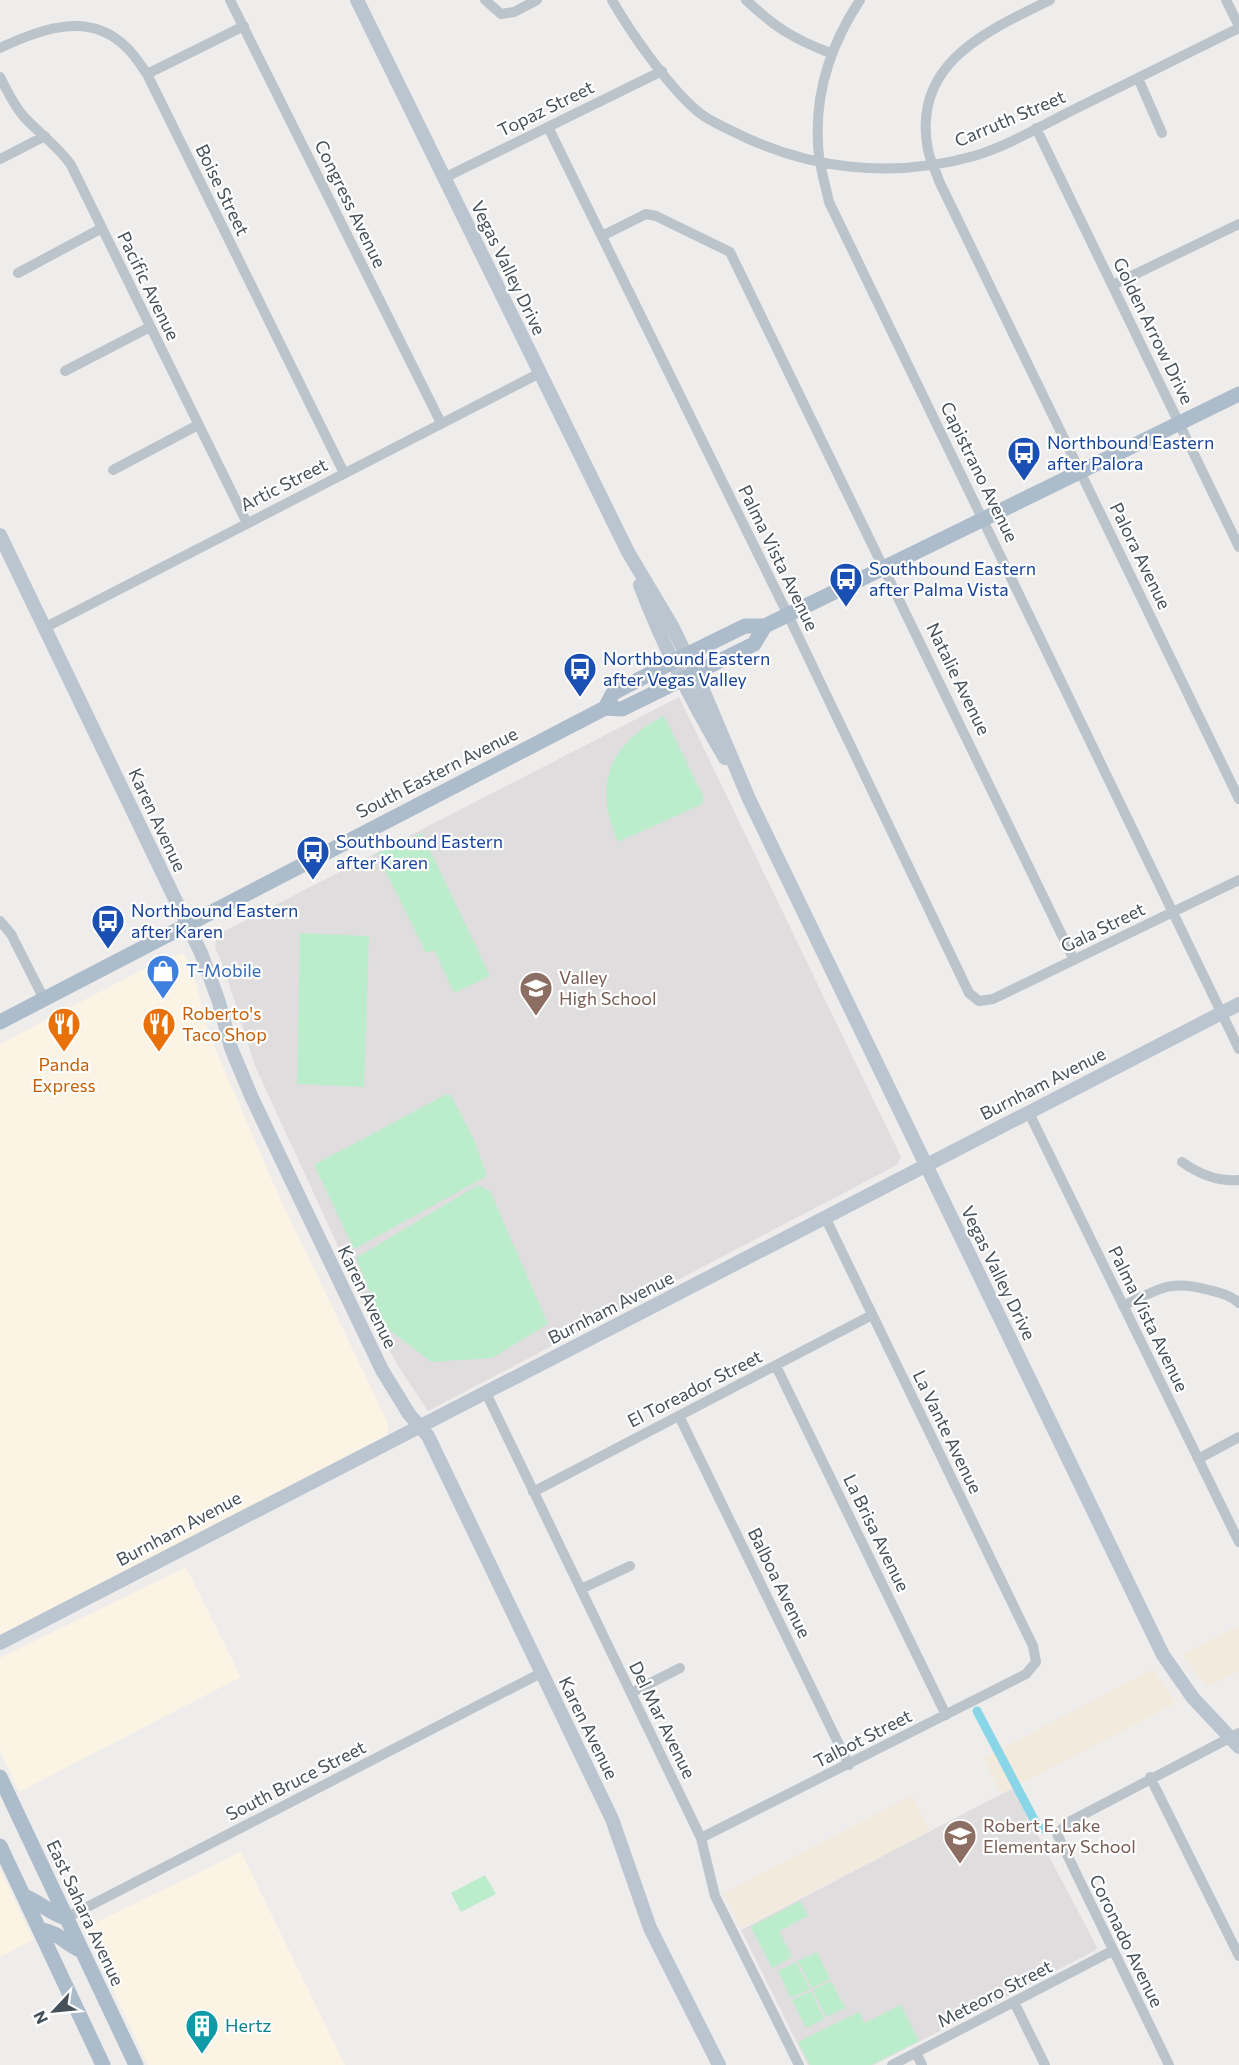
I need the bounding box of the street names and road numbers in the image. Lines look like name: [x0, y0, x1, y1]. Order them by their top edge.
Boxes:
street label: Topaz Street: [494, 75, 597, 141]
street label: Carruth Street: [951, 85, 1068, 151]
street label: Congress Avenue: [310, 136, 391, 271]
street label: Boise Street: [191, 140, 254, 239]
street label: Vegas Valley Drive: [467, 197, 551, 338]
street label: Pacific Avenue: [113, 228, 185, 344]
street label: Golden Arrow Drive: [1109, 254, 1199, 407]
street label: Capistrano Avenue: [936, 398, 1023, 545]
street label: Artic Street: [236, 453, 331, 515]
street label: Palma Vista Avenue: [734, 481, 824, 634]
street label: Palora Avenue: [1106, 499, 1176, 612]
street label: Natalie Avenue: [922, 619, 996, 738]
street label: South Eastern Avenue: [352, 722, 521, 822]
street label: Karen Avenue: [124, 764, 191, 875]
street label: Gala Street: [1057, 897, 1148, 957]
street label: Burnham Avenue: [976, 1042, 1109, 1124]
street label: Vegas Valley Drive: [957, 1202, 1041, 1343]
street label: Karen Avenue: [334, 1242, 402, 1352]
street label: Palma Vista Avenue: [1104, 1242, 1194, 1395]
street label: Burnham Avenue: [544, 1266, 677, 1348]
street label: El Toreador Street: [624, 1345, 766, 1432]
street label: La Vante Avenue: [909, 1366, 987, 1497]
street label: La Brisa Avenue: [839, 1470, 915, 1595]
street label: Burnham Avenue: [112, 1486, 245, 1570]
street label: Balboa Avenue: [744, 1524, 816, 1641]
street label: Del Mar Avenue: [625, 1657, 701, 1782]
street label: Karen Avenue: [555, 1673, 623, 1783]
street label: Talbot Street: [810, 1704, 915, 1772]
street label: South Bruce Street: [222, 1735, 369, 1825]
street label: East Sahara Avenue: [42, 1836, 129, 1989]
street label: Coronado Avenue: [1085, 1871, 1169, 2011]
street label: Meteoro Street: [933, 1955, 1056, 2032]

